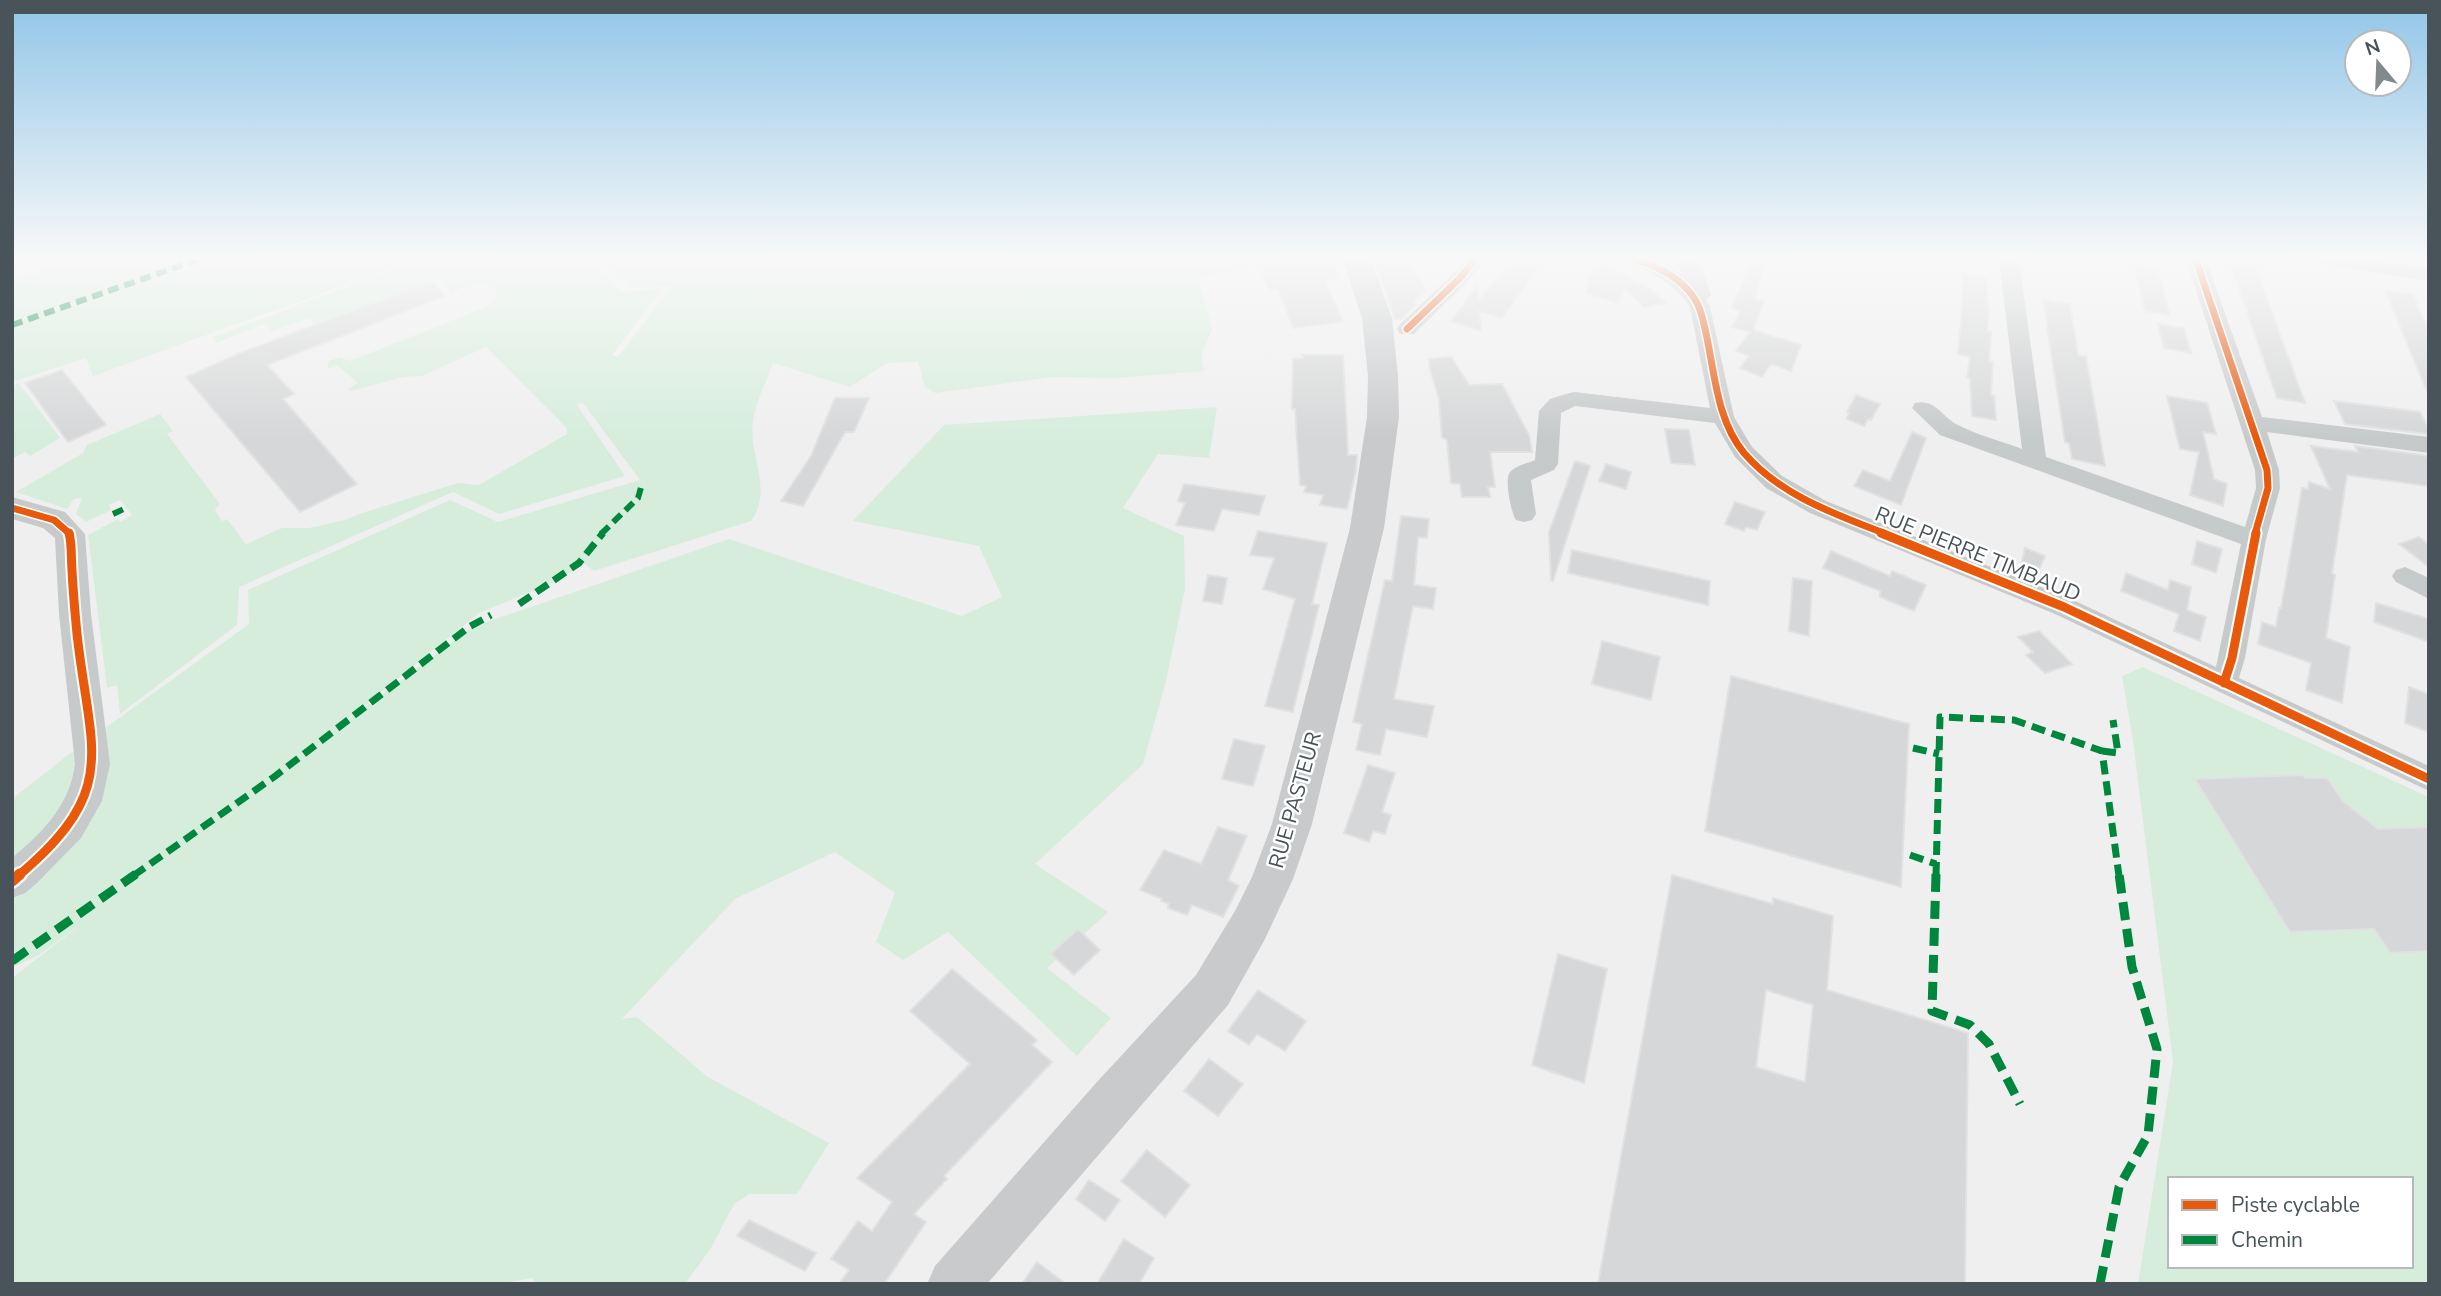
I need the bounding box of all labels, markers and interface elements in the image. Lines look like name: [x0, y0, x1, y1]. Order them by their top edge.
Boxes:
north arrow: [2343, 28, 2413, 98]
text: N: [2362, 33, 2384, 62]
street label: RUE PIERRE TIMBAUD: [1871, 500, 2085, 608]
street label: RUE PASTEUR: [1262, 728, 1328, 872]
legend: [2168, 1177, 2413, 1268]
text: Piste cyclable: [2231, 1191, 2360, 1219]
text: Chemin: [2231, 1226, 2303, 1254]

